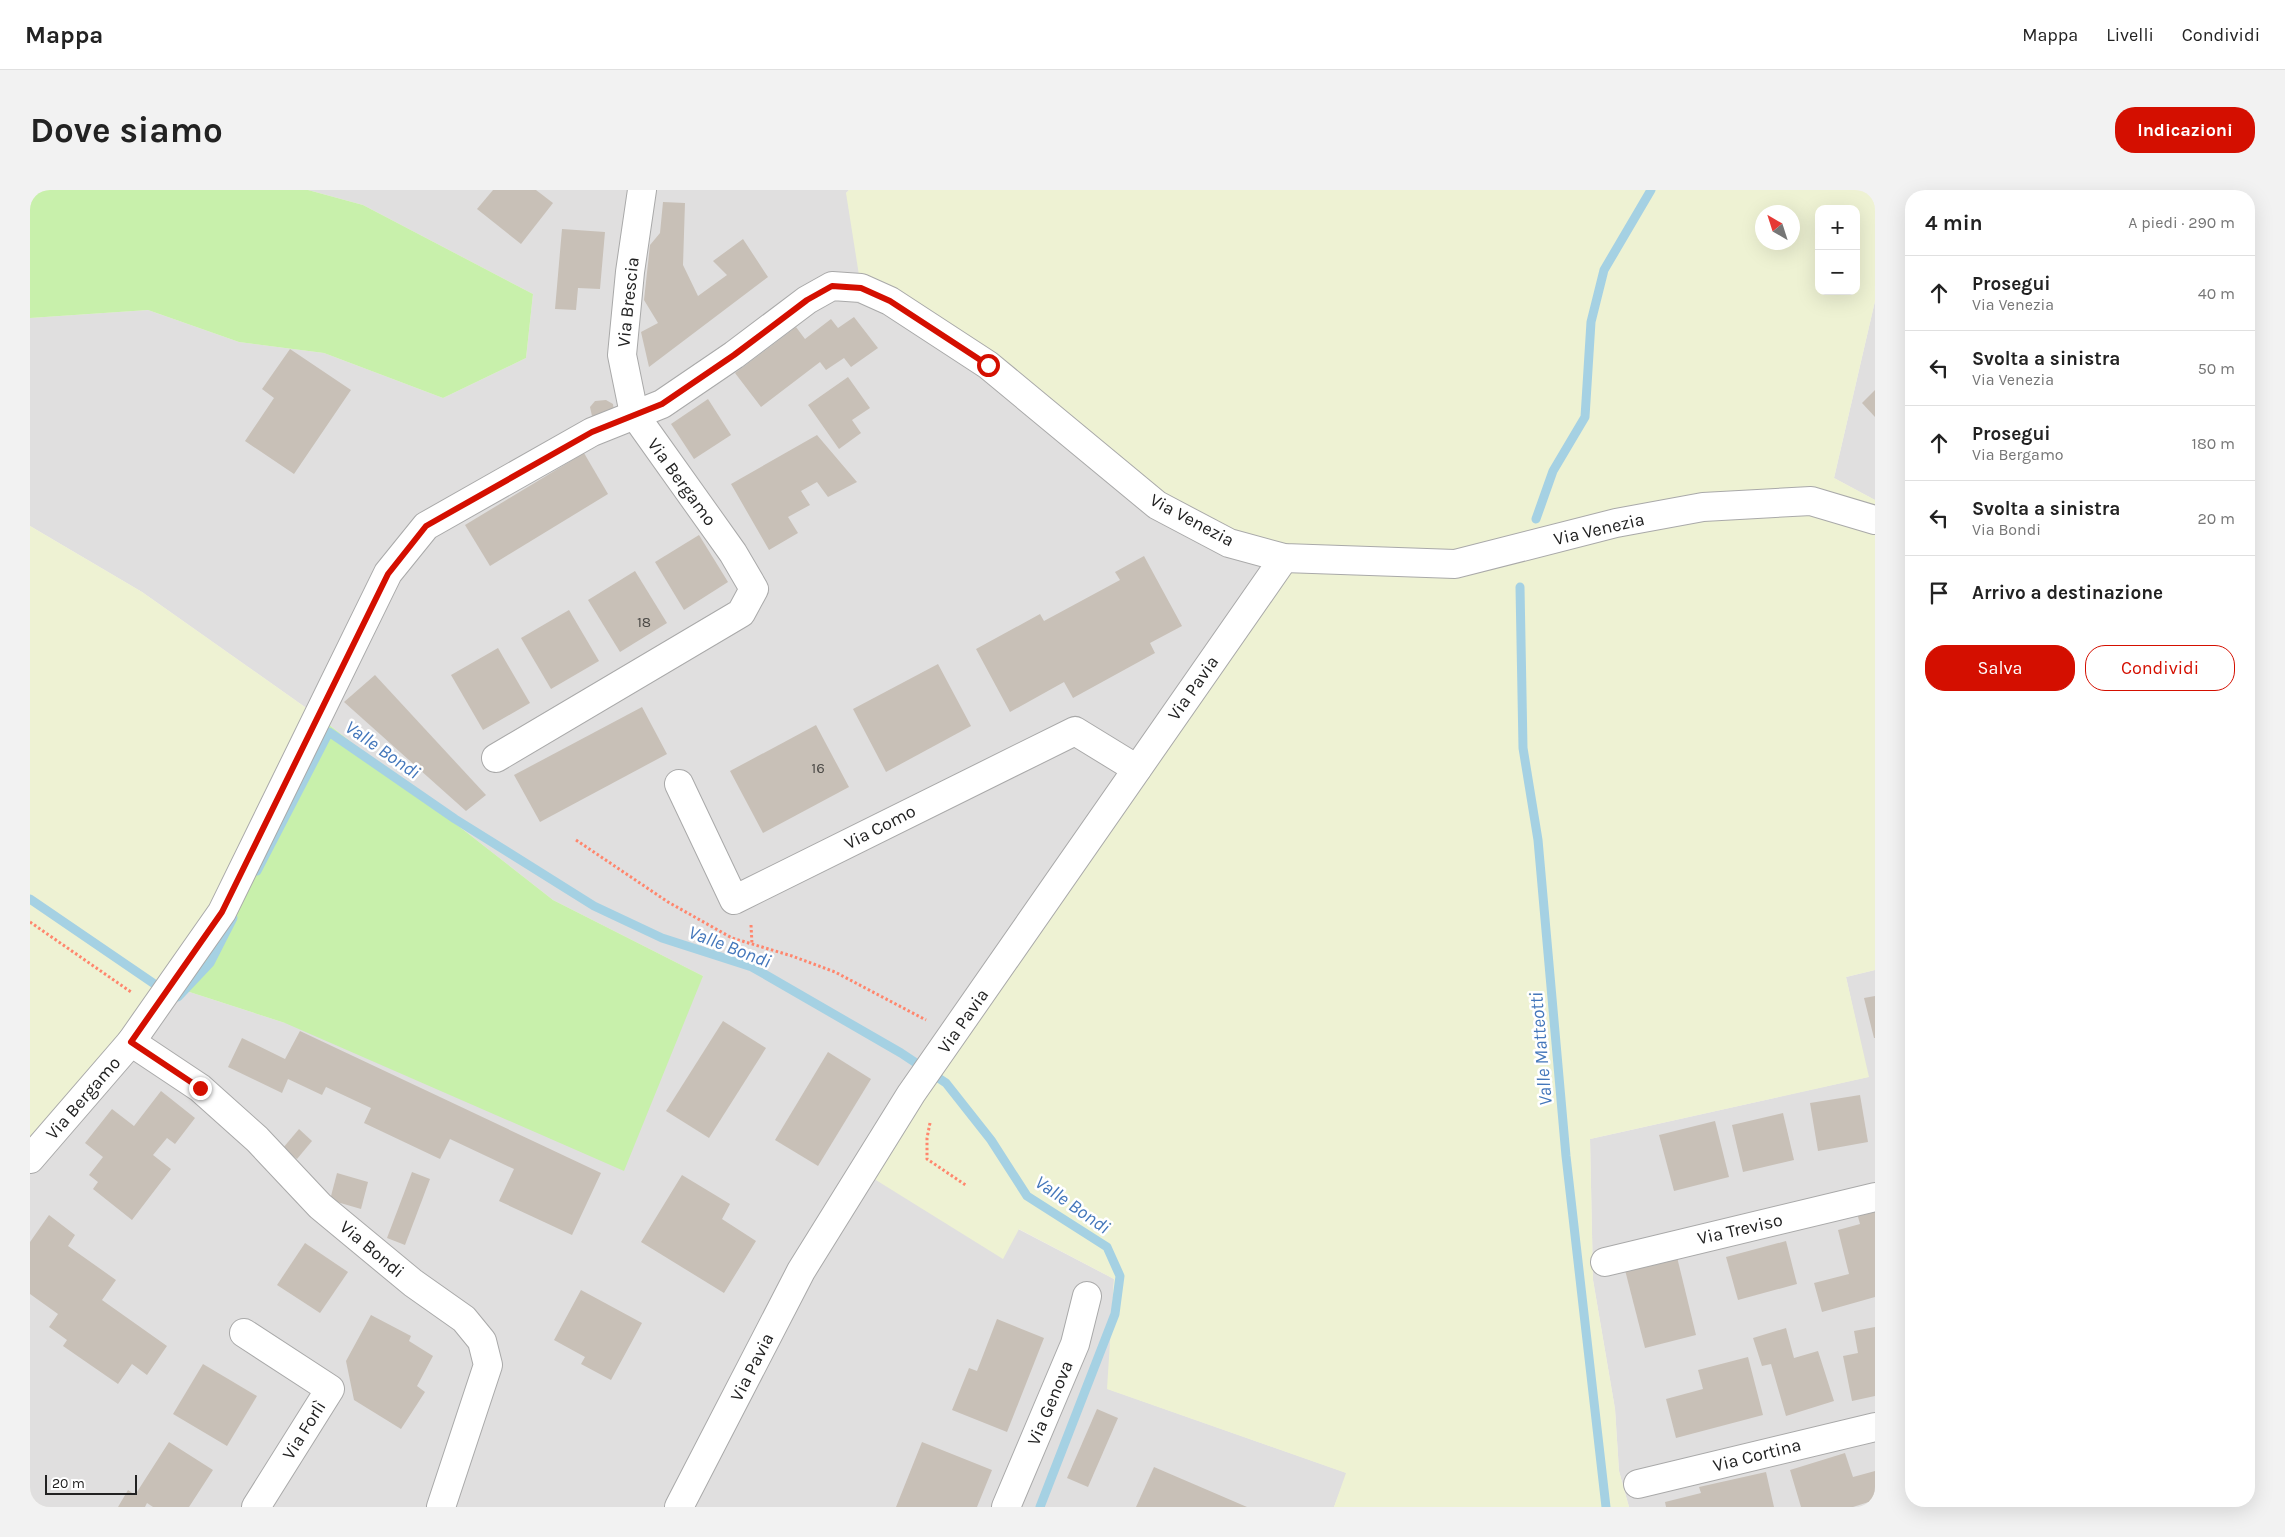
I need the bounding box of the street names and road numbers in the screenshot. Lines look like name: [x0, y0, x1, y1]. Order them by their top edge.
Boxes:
street label: Via Brescia: [612, 256, 644, 348]
street label: Via Bergamo: [643, 434, 721, 530]
street label: Via Venezia: [1146, 489, 1238, 551]
street label: Via Venezia: [1552, 508, 1646, 550]
street label: Via Pavia: [1163, 651, 1223, 725]
street label: Via Como: [841, 800, 919, 854]
street label: Via Pavia: [933, 984, 993, 1058]
street label: Via Bergamo: [41, 1052, 125, 1144]
street label: Via Treviso: [1695, 1209, 1785, 1249]
street label: Via Bondi: [335, 1216, 409, 1282]
street label: Via Pavia: [725, 1329, 779, 1405]
street label: Via Genova: [1022, 1357, 1078, 1449]
street label: Via Forlì: [277, 1396, 331, 1464]
street label: Via Cortina: [1711, 1433, 1803, 1477]

